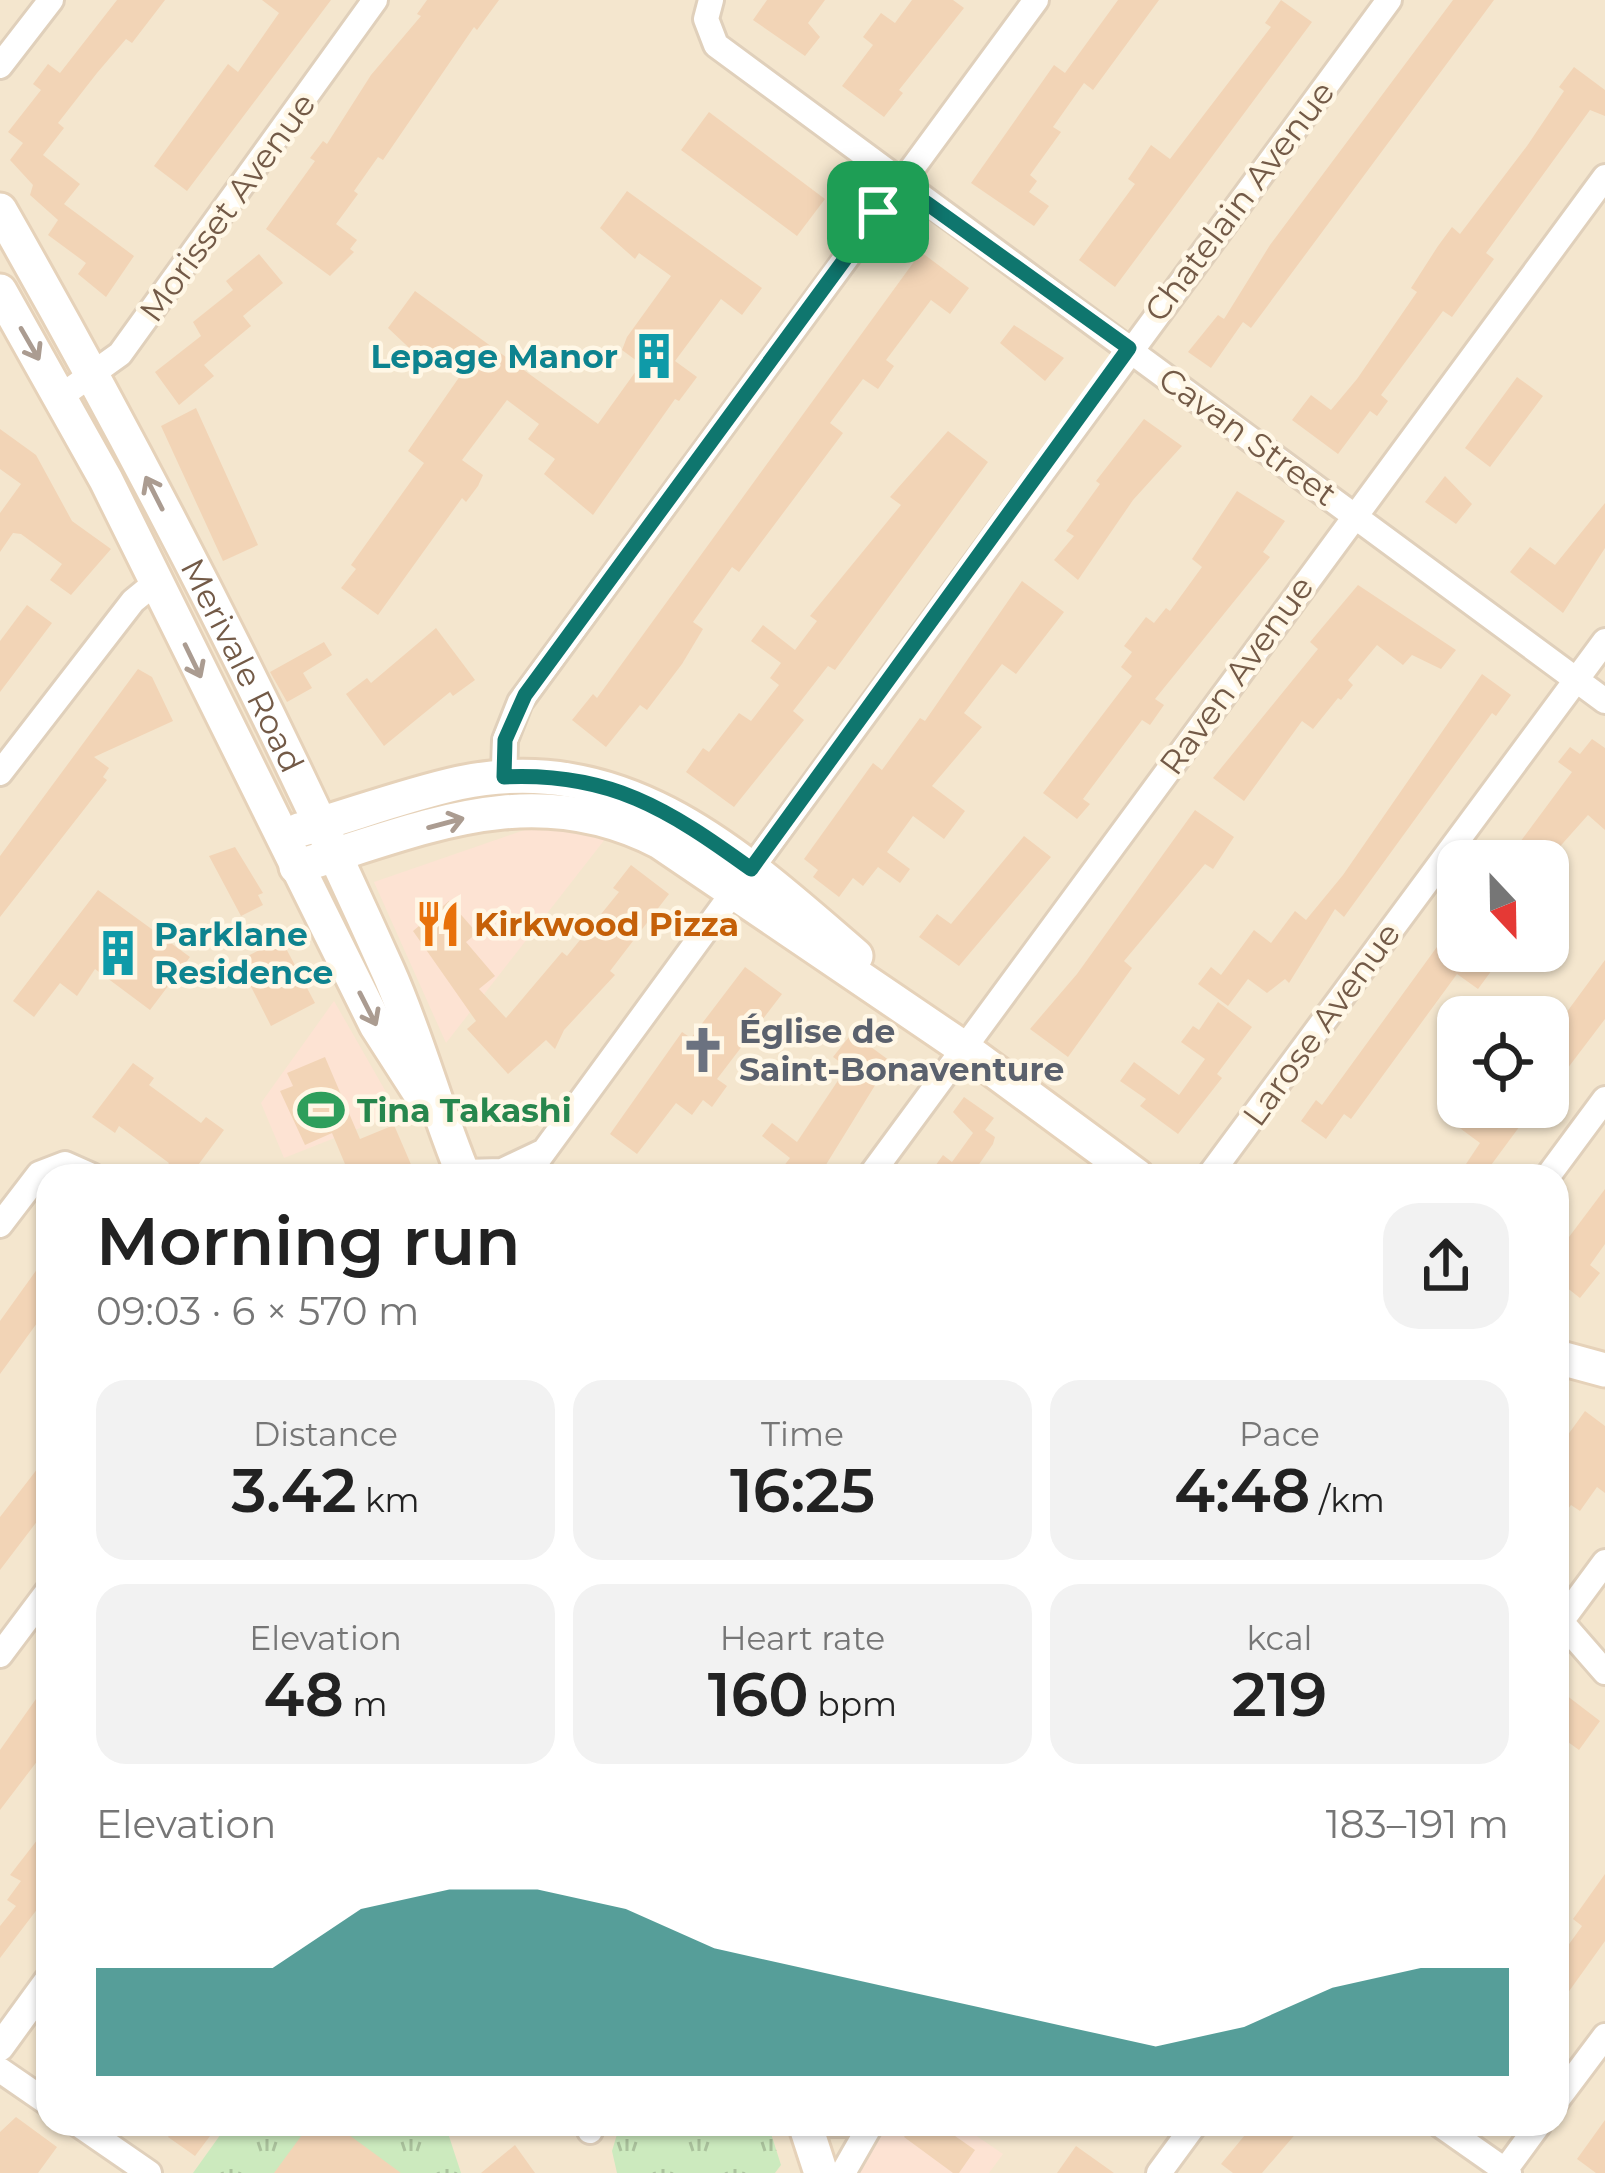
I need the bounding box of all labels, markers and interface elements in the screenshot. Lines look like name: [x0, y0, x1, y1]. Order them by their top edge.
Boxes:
street label: Chatelain Avenue: [1136, 73, 1342, 329]
street label: Morisset Avenue: [131, 85, 323, 329]
pin: [827, 161, 929, 263]
icon: arrive: [845, 179, 911, 245]
one-way arrow: [19, 326, 42, 361]
building icon: Lepage Manor: [629, 331, 679, 381]
place label: Lepage Manor: [370, 336, 618, 376]
street label: Cavan Street: [1151, 358, 1345, 514]
one-way arrow: [142, 476, 165, 512]
street label: Merivale Road: [173, 552, 313, 779]
street label: Raven Avenue: [1151, 568, 1321, 782]
one-way arrow: [183, 642, 206, 678]
one-way arrow: [426, 810, 464, 832]
north arrow: [1437, 840, 1569, 972]
map controls: [1437, 840, 1569, 1128]
restaurant icon: Kirkwood Pizza: [413, 899, 463, 949]
place label: Kirkwood Pizza: [474, 904, 739, 944]
place label: Parklane Residence: [154, 914, 333, 992]
street label: Larose Avenue: [1234, 914, 1408, 1134]
building icon: Parklane Residence: [93, 928, 143, 978]
one-way arrow: [357, 990, 380, 1025]
button: locate: [1437, 996, 1569, 1128]
place label: Église de Saint-Bonaventure: [739, 1011, 1064, 1089]
church icon: Église de Saint-Bonaventure: [678, 1025, 728, 1075]
sports icon: Tina Takashi: [296, 1085, 346, 1135]
place label: Tina Takashi: [357, 1090, 572, 1130]
text: Morning run: [96, 1201, 520, 1282]
button: share: [1383, 1203, 1509, 1329]
text: 09:03 · 6 × 570 m: [96, 1287, 419, 1335]
text: Distance: [253, 1414, 398, 1454]
text: Time: [761, 1414, 844, 1454]
text: Pace: [1239, 1414, 1320, 1454]
text: 3.42: [231, 1454, 356, 1527]
text: 16:25: [730, 1454, 875, 1527]
text: 4:48: [1174, 1454, 1310, 1527]
text: km: [356, 1480, 420, 1520]
text: /km: [1310, 1480, 1385, 1520]
text: Elevation: [249, 1618, 402, 1658]
text: Heart rate: [720, 1618, 885, 1658]
text: kcal: [1247, 1618, 1312, 1658]
text: 48: [263, 1658, 344, 1731]
text: 160: [708, 1658, 809, 1731]
text: 219: [1232, 1658, 1327, 1731]
text: m: [344, 1684, 388, 1724]
text: bpm: [809, 1684, 897, 1724]
text: Elevation: [96, 1800, 276, 1848]
text: 183–191 m: [1326, 1800, 1509, 1848]

